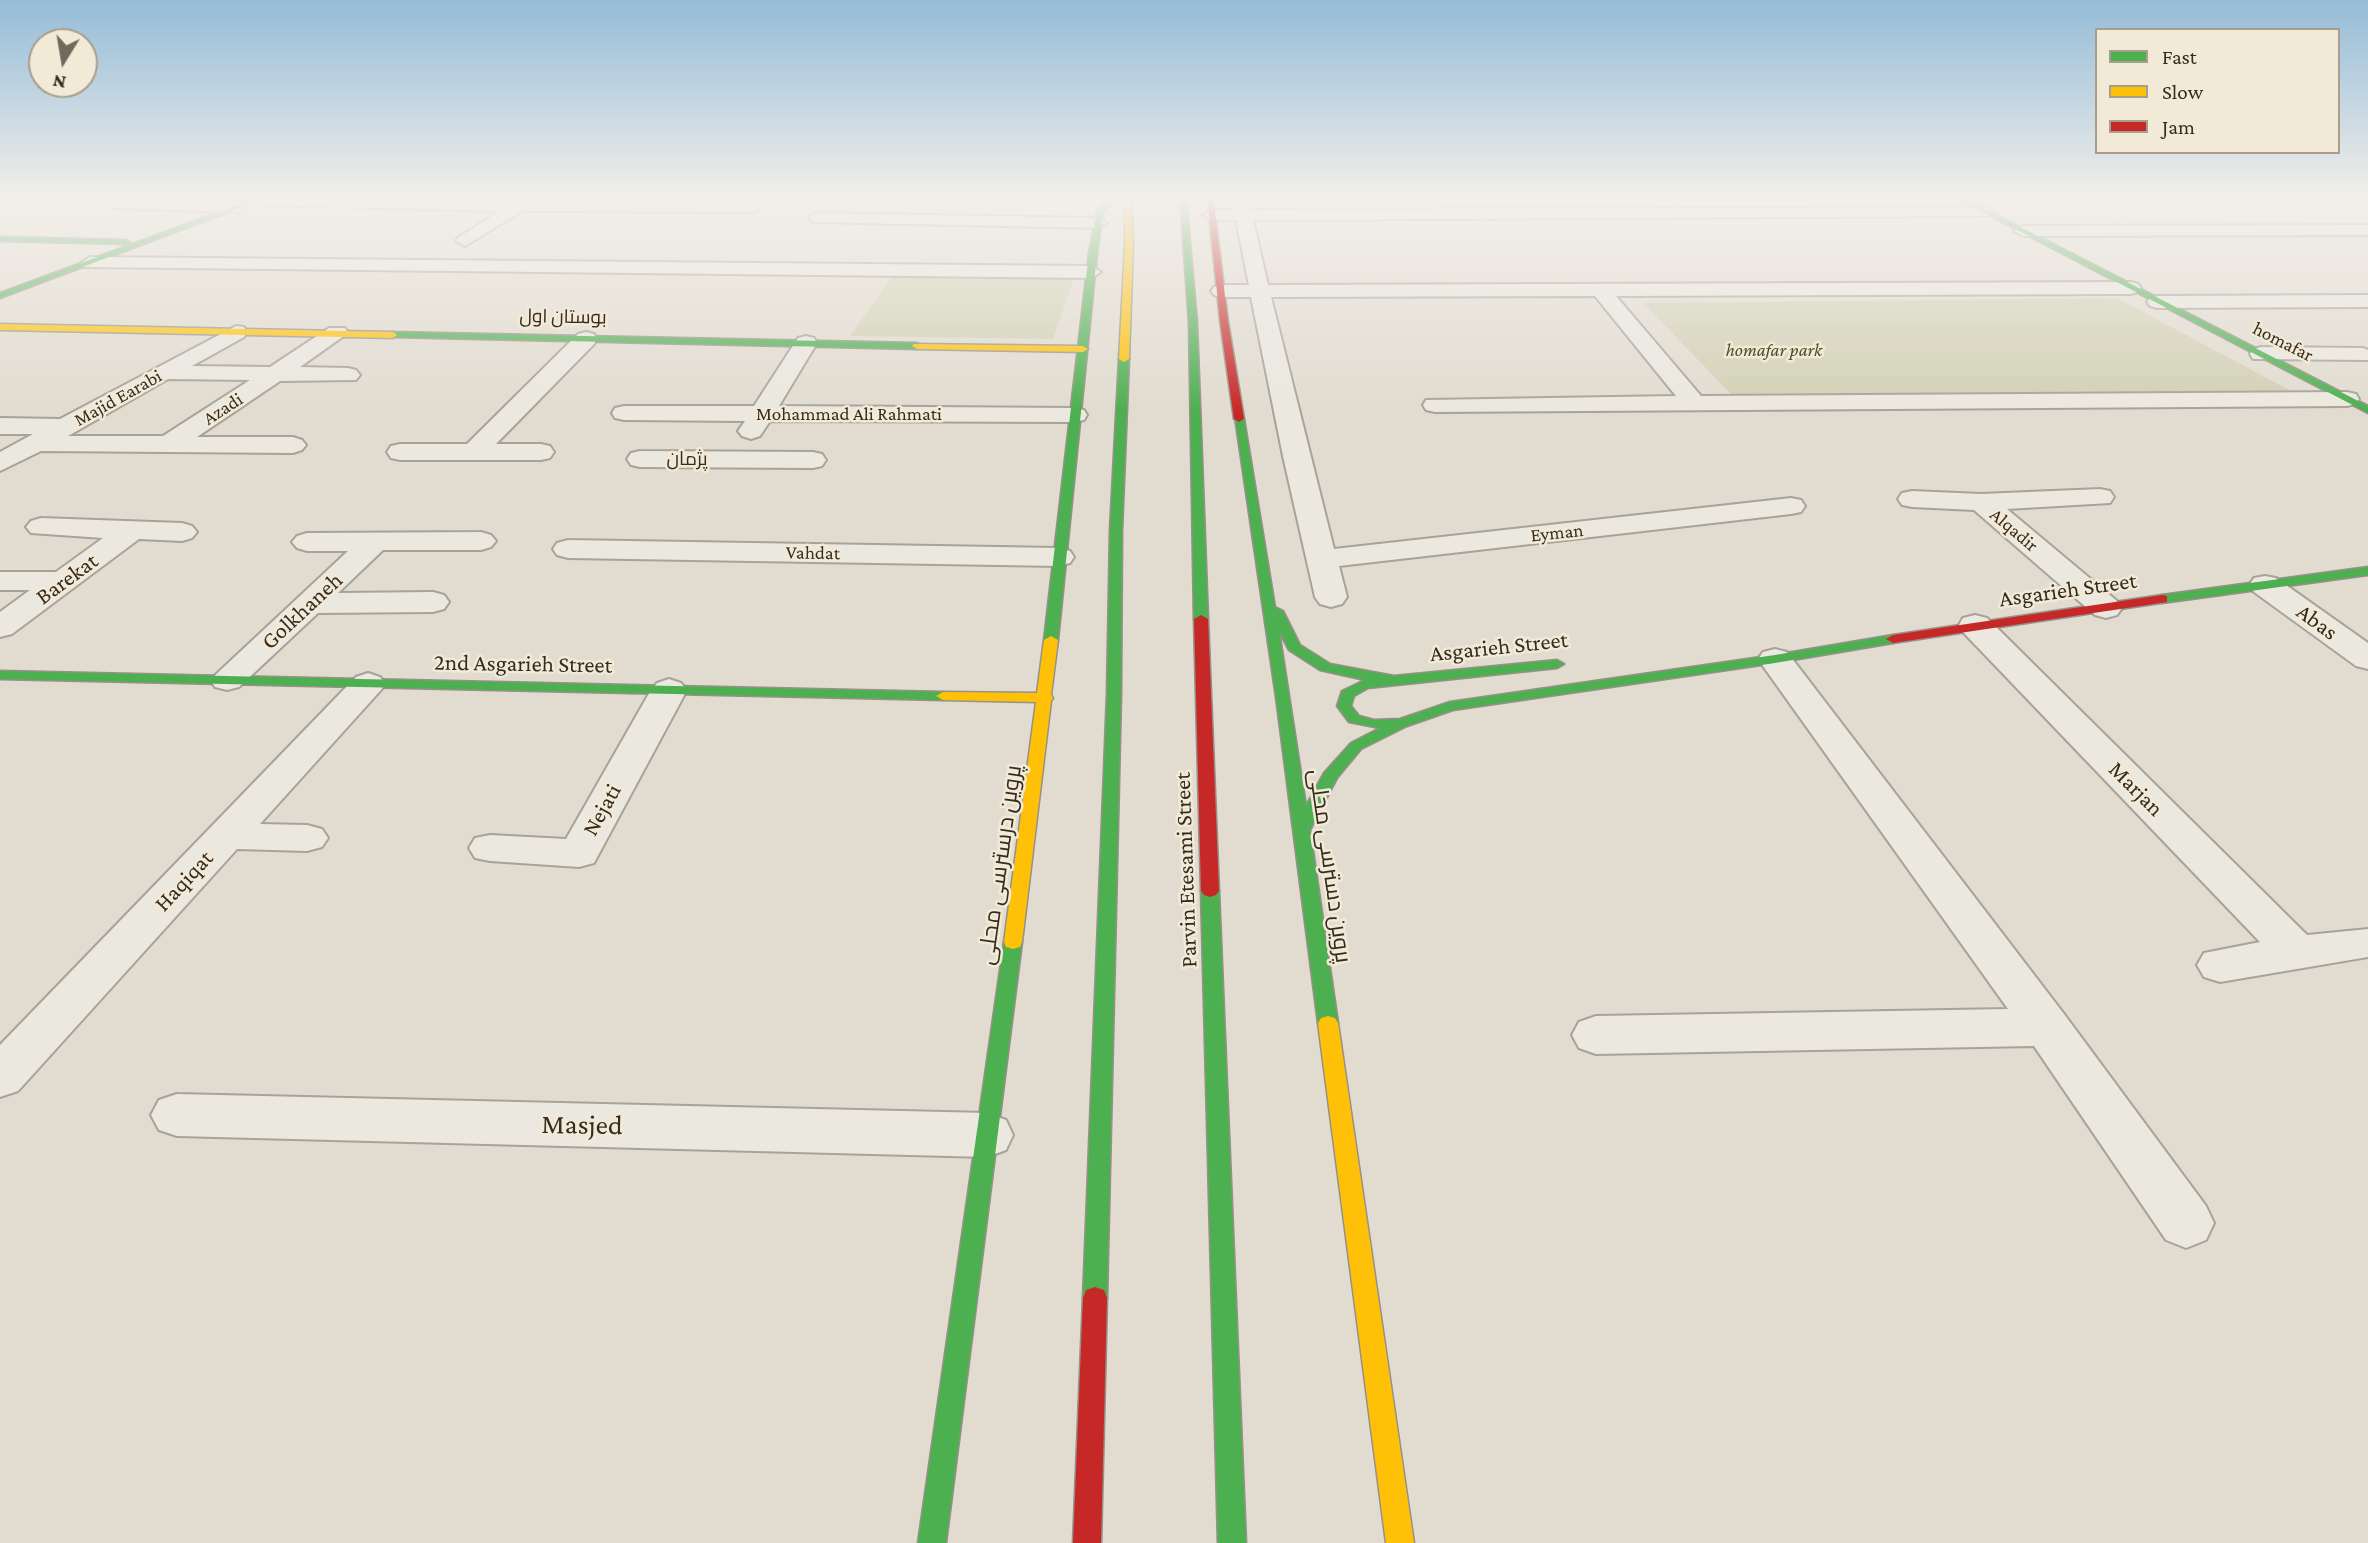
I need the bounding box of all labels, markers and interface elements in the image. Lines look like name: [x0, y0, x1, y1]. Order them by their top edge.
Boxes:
north arrow: [28, 28, 98, 98]
legend: [2095, 28, 2340, 154]
text: Fast: [2162, 45, 2197, 69]
text: N: [51, 71, 68, 94]
text: Slow: [2162, 80, 2203, 104]
text: Jam: [2162, 115, 2195, 139]
street label: بوستان اول: [519, 305, 607, 329]
street label: homafar: [2249, 317, 2317, 367]
park label: homafar park: [1726, 339, 1822, 361]
street label: Majid Earabi: [70, 365, 166, 431]
street label: Azadi: [199, 388, 247, 430]
street label: Mohammad Ali Rahmati: [756, 403, 942, 425]
street label: پژمان: [666, 448, 708, 470]
street label: Alqadir: [1985, 503, 2043, 557]
street label: Eyman: [1529, 519, 1585, 547]
street label: Vahdat: [786, 541, 840, 565]
street label: Barekat: [31, 547, 103, 611]
street label: Golkhaneh: [256, 567, 348, 655]
street label: Asgarieh Street: [1997, 567, 2139, 613]
street label: Abas: [2291, 598, 2343, 646]
street label: Asgarieh Street: [1429, 626, 1569, 668]
street label: 2nd Asgarieh Street: [434, 649, 612, 679]
street label: Marjan: [2103, 756, 2169, 822]
street label: پروین درسترسی محلی: [972, 763, 1028, 967]
street label: پروین دسترسی محلی: [1303, 767, 1357, 965]
street label: Parvin Etesami Street: [1169, 772, 1203, 968]
street label: Nejati: [577, 779, 627, 841]
street label: Haqiqat: [149, 845, 219, 917]
street label: Masjed: [541, 1107, 623, 1143]

